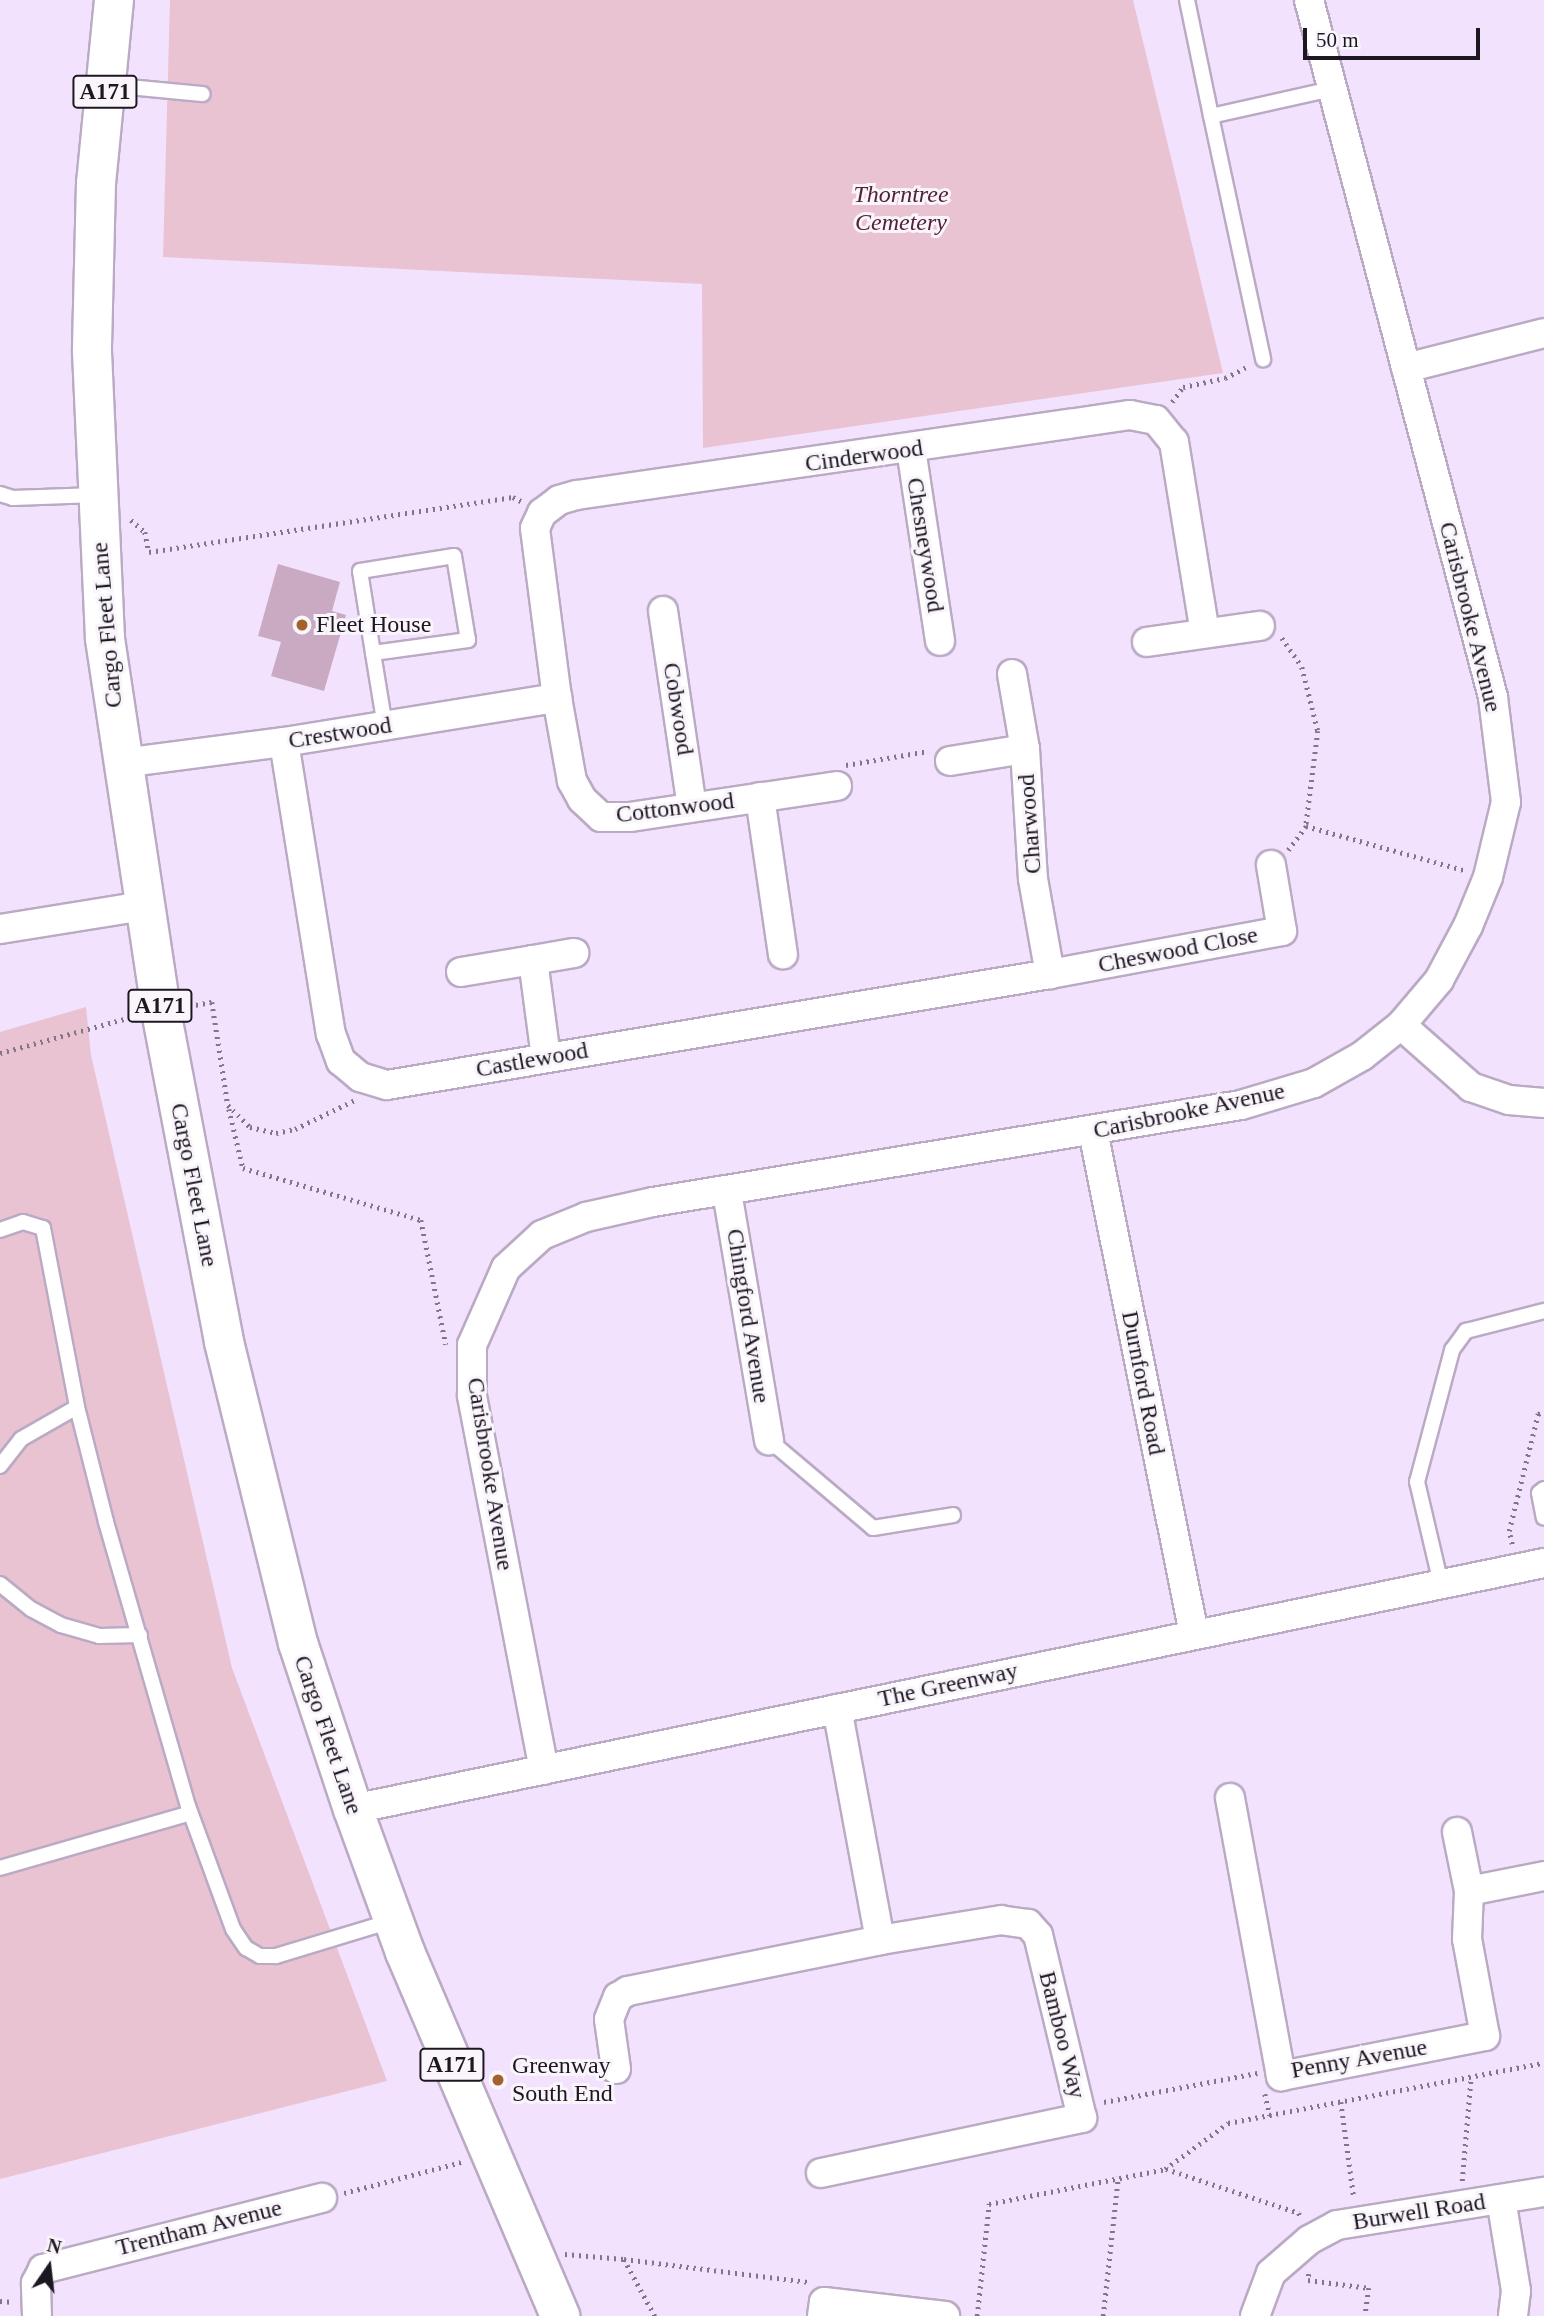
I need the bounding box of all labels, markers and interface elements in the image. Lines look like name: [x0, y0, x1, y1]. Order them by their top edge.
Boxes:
scale bar: [1306, 14, 1483, 58]
text: 50 m: [1316, 28, 1359, 52]
road number: A171: [72, 72, 138, 111]
park label: Thorntree Cemetery: [853, 181, 949, 237]
street label: Cinderwood: [803, 433, 925, 479]
street label: Chesneywood: [900, 476, 950, 614]
street label: Carisbrooke Avenue: [1432, 518, 1508, 716]
street label: Cargo Fleet Lane: [85, 541, 129, 709]
place label: Fleet House: [316, 611, 431, 639]
marker: Fleet House: [294, 617, 310, 633]
street label: Cobwood: [656, 661, 700, 757]
street label: Crestwood: [286, 711, 394, 755]
street label: Charwood: [1012, 773, 1048, 875]
street label: Cottonwood: [614, 786, 736, 830]
street label: Cheswood Close: [1096, 920, 1260, 980]
road number: A171: [127, 987, 193, 1026]
street label: Castlewood: [474, 1036, 590, 1084]
street label: Carisbrooke Avenue: [1090, 1077, 1288, 1145]
street label: Cargo Fleet Lane: [164, 1101, 224, 1269]
street label: Chingford Avenue: [720, 1226, 776, 1406]
street label: Durnford Road: [1115, 1309, 1171, 1457]
street label: Carisbrooke Avenue: [460, 1375, 520, 1573]
street label: Cargo Fleet Lane: [287, 1652, 369, 1818]
street label: The Greenway: [876, 1656, 1020, 1714]
street label: Bamboo Way: [1032, 1968, 1092, 2102]
street label: Penny Avenue: [1288, 2033, 1430, 2085]
road number: A171: [419, 2046, 485, 2084]
place label: Greenway South End: [512, 2052, 613, 2108]
marker: Greenway South End: [490, 2072, 506, 2088]
street label: Burwell Road: [1351, 2187, 1487, 2237]
street label: Trentham Avenue: [112, 2193, 286, 2263]
north arrow: [14, 2232, 84, 2302]
text: N: [45, 2234, 63, 2258]

